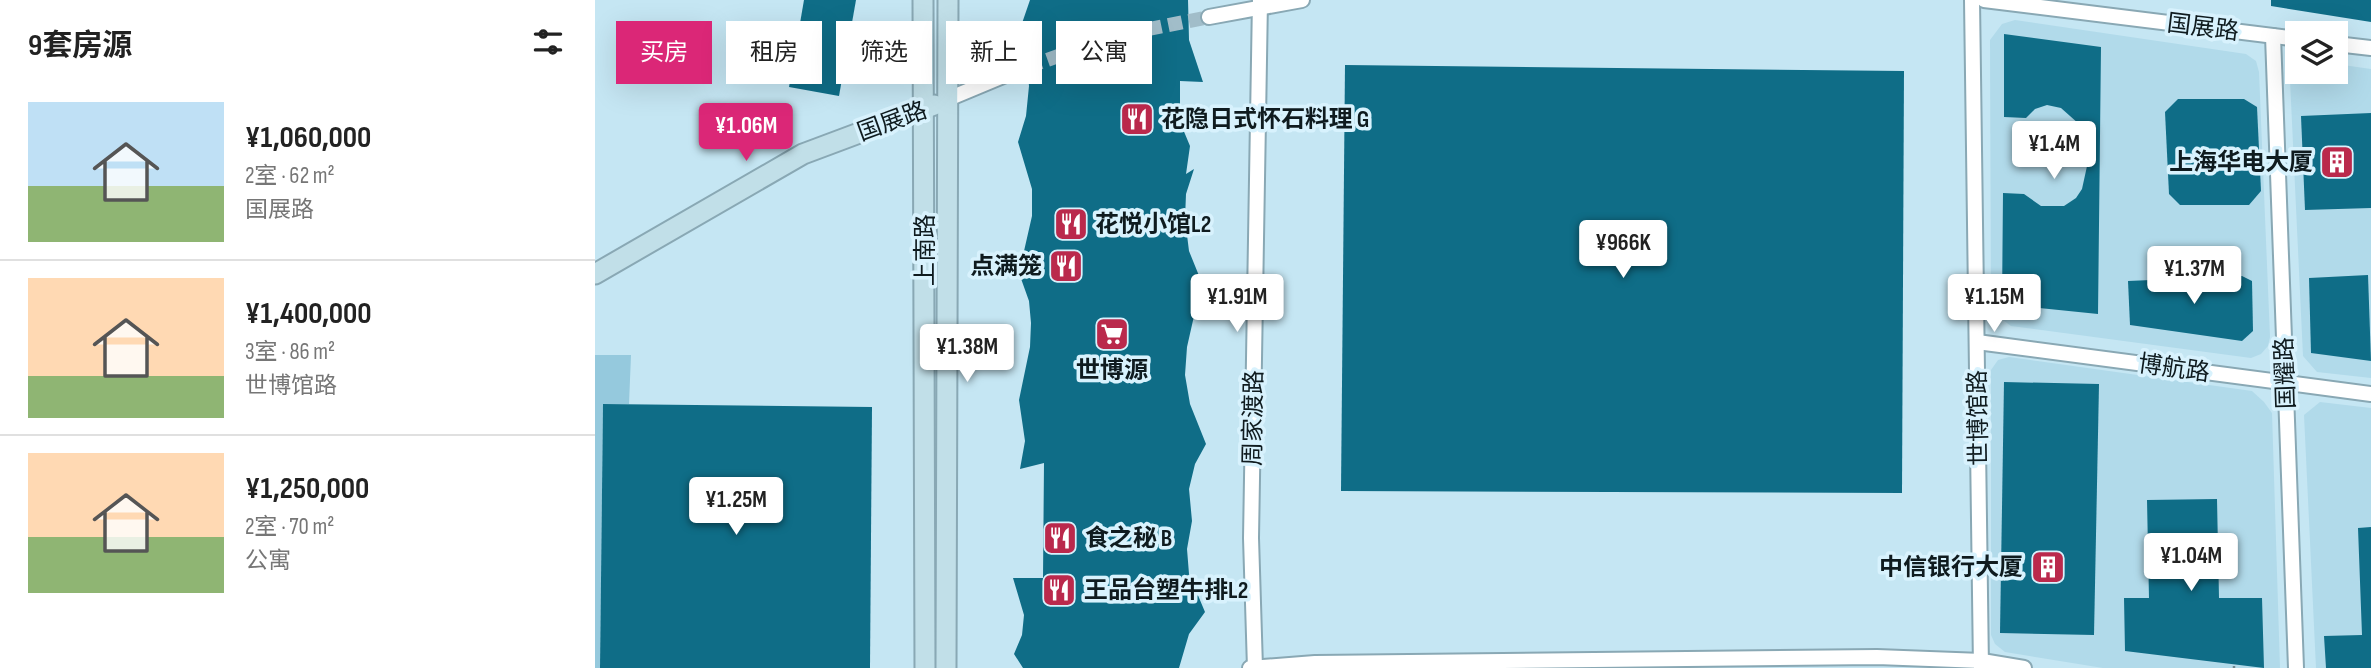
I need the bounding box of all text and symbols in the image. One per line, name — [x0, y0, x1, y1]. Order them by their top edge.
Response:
street label: 国展路 — [2165, 9, 2240, 46]
chip: 买房 — [616, 21, 712, 84]
chip: 租房 — [726, 21, 822, 84]
chip: 筛选 — [836, 21, 932, 84]
chip: 新上 — [946, 21, 1042, 84]
chip: 公寓 — [1056, 21, 1152, 84]
map controls — [2285, 21, 2348, 84]
button: layers — [2285, 21, 2348, 84]
icon: filters — [529, 23, 567, 61]
text: 9套房源 — [28, 28, 132, 64]
street label: 国展路 — [853, 96, 931, 147]
restaurant icon: 花隐日式怀石料理 G — [1118, 100, 1156, 138]
pin: ¥1.06M — [689, 104, 803, 163]
place label: 花隐日式怀石料理 G — [1161, 105, 1369, 134]
text: ¥1.06M — [715, 112, 777, 140]
text: ¥1,060,000 — [245, 120, 371, 156]
pin: ¥1.4M — [2005, 122, 2103, 181]
icon: home — [84, 130, 168, 214]
text: ¥1.4M — [2028, 130, 2080, 158]
building icon: 上海华电大厦 — [2318, 143, 2356, 181]
place label: 上海华电大厦 — [2169, 148, 2313, 177]
text: 2室 · 62 m² — [245, 162, 335, 190]
text: 国展路 — [245, 196, 314, 224]
restaurant icon: 花悦小馆L2 — [1052, 205, 1090, 243]
place label: 花悦小馆L2 — [1095, 210, 1211, 239]
street label: 上南路 — [911, 214, 940, 286]
pin: ¥966K — [1574, 220, 1672, 280]
text: ¥966K — [1595, 229, 1651, 257]
pin: ¥1.37M — [2137, 246, 2251, 306]
restaurant icon: 点满笼 — [1047, 247, 1085, 285]
place label: 点满笼 — [970, 252, 1042, 281]
text: ¥1.37M — [2163, 255, 2225, 283]
pin: ¥1.91M — [1180, 274, 1294, 334]
pin: ¥1.15M — [1937, 274, 2051, 334]
text: ¥1.91M — [1207, 283, 1267, 311]
text: ¥1.15M — [1964, 283, 2024, 311]
text: ¥1,400,000 — [245, 296, 372, 332]
icon: home — [84, 306, 168, 390]
supermarket icon: 世博源 — [1093, 315, 1131, 353]
pin: ¥1.38M — [910, 324, 1024, 384]
text: ¥1.38M — [936, 333, 998, 361]
street label: 国耀路 — [2270, 336, 2301, 409]
text: 3室 · 86 m² — [245, 338, 335, 366]
street label: 博航路 — [2136, 349, 2212, 388]
place label: 世博源 — [1076, 356, 1148, 385]
street label: 周家渡路 — [1238, 370, 1269, 466]
street label: 世博馆路 — [1963, 370, 1994, 466]
text: 世博馆路 — [245, 372, 337, 400]
text: ¥1,250,000 — [245, 471, 369, 507]
pin: ¥1.25M — [679, 477, 793, 537]
icon: home — [84, 481, 168, 565]
text: ¥1.25M — [705, 486, 767, 514]
text: 2室 · 70 m² — [245, 513, 334, 541]
restaurant icon: 食之秘 B — [1041, 519, 1079, 557]
place label: 食之秘 B — [1085, 524, 1172, 553]
pin: ¥1.04M — [2134, 534, 2248, 593]
text: ¥1.04M — [2160, 542, 2222, 570]
text: 公寓 — [245, 547, 291, 575]
building icon: 中信银行大厦 — [2029, 548, 2067, 586]
place label: 中信银行大厦 — [1879, 553, 2023, 582]
restaurant icon: 王品台塑牛排L2 — [1040, 571, 1078, 609]
place label: 王品台塑牛排L2 — [1084, 576, 1248, 605]

